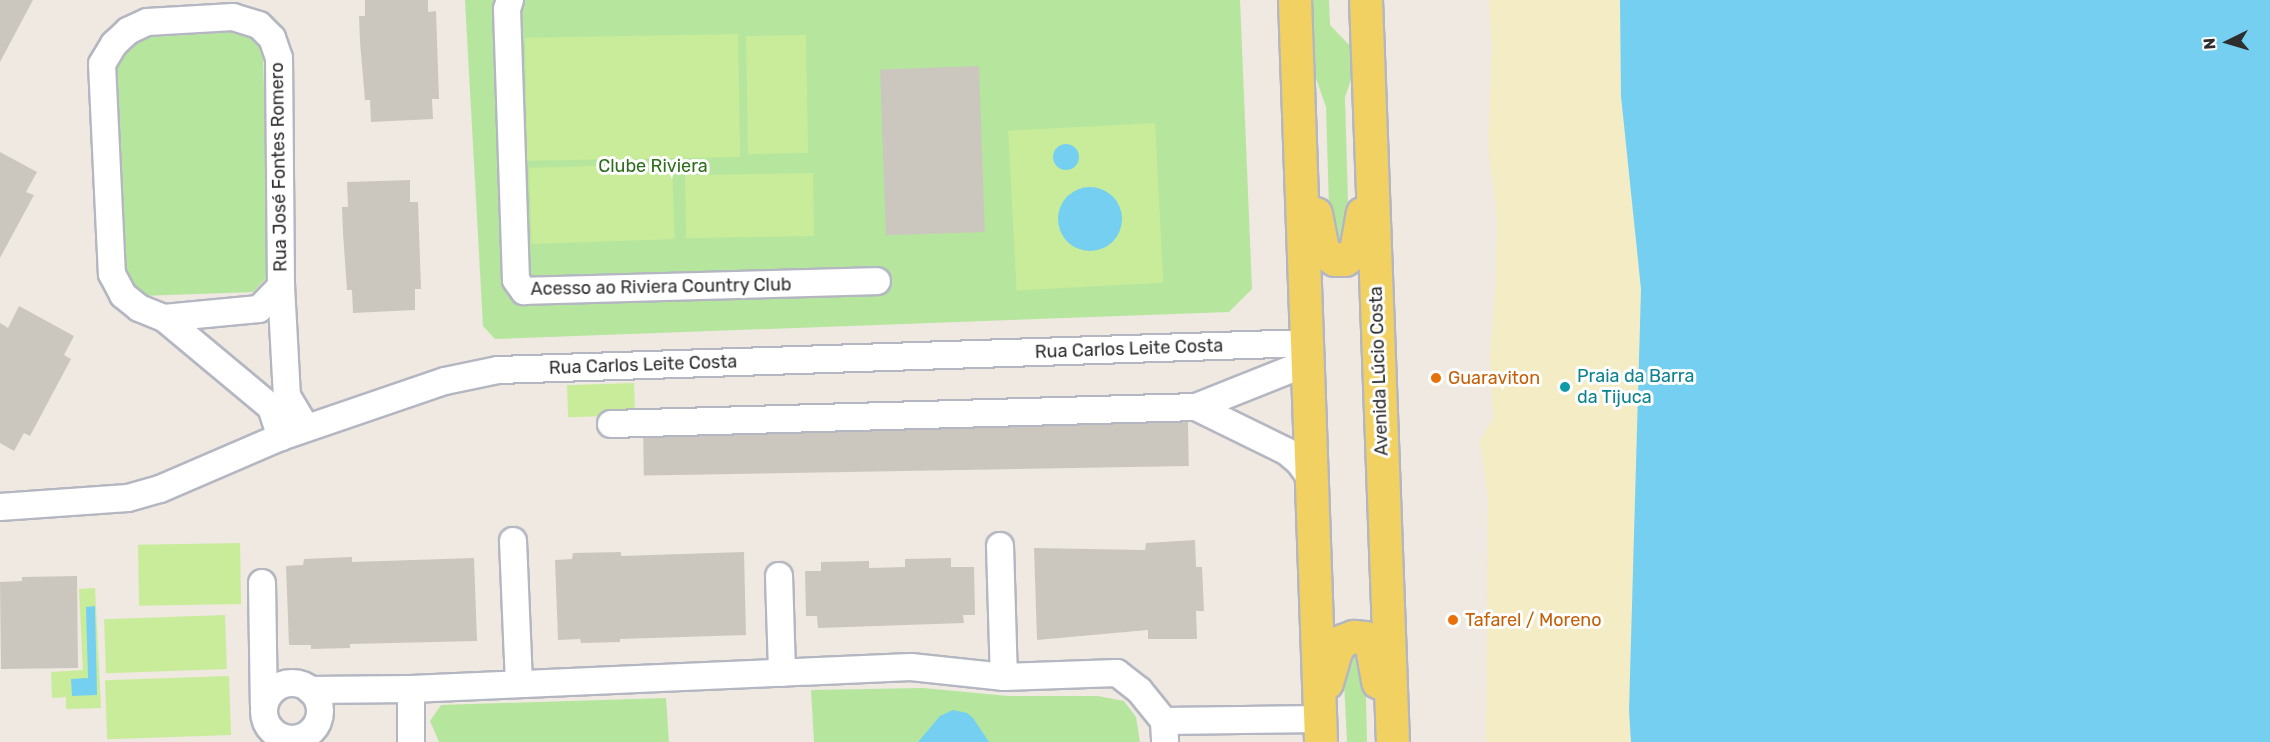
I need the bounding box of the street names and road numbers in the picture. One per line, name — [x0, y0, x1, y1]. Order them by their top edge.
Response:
street label: Rua José Fontes Romero — [266, 62, 292, 272]
street label: Acesso ao Riviera Country Club — [530, 274, 792, 300]
street label: Avenida Lúcio Costa — [1365, 286, 1393, 456]
street label: Rua Carlos Leite Costa — [1034, 335, 1224, 363]
street label: Rua Carlos Leite Costa — [548, 351, 738, 379]

